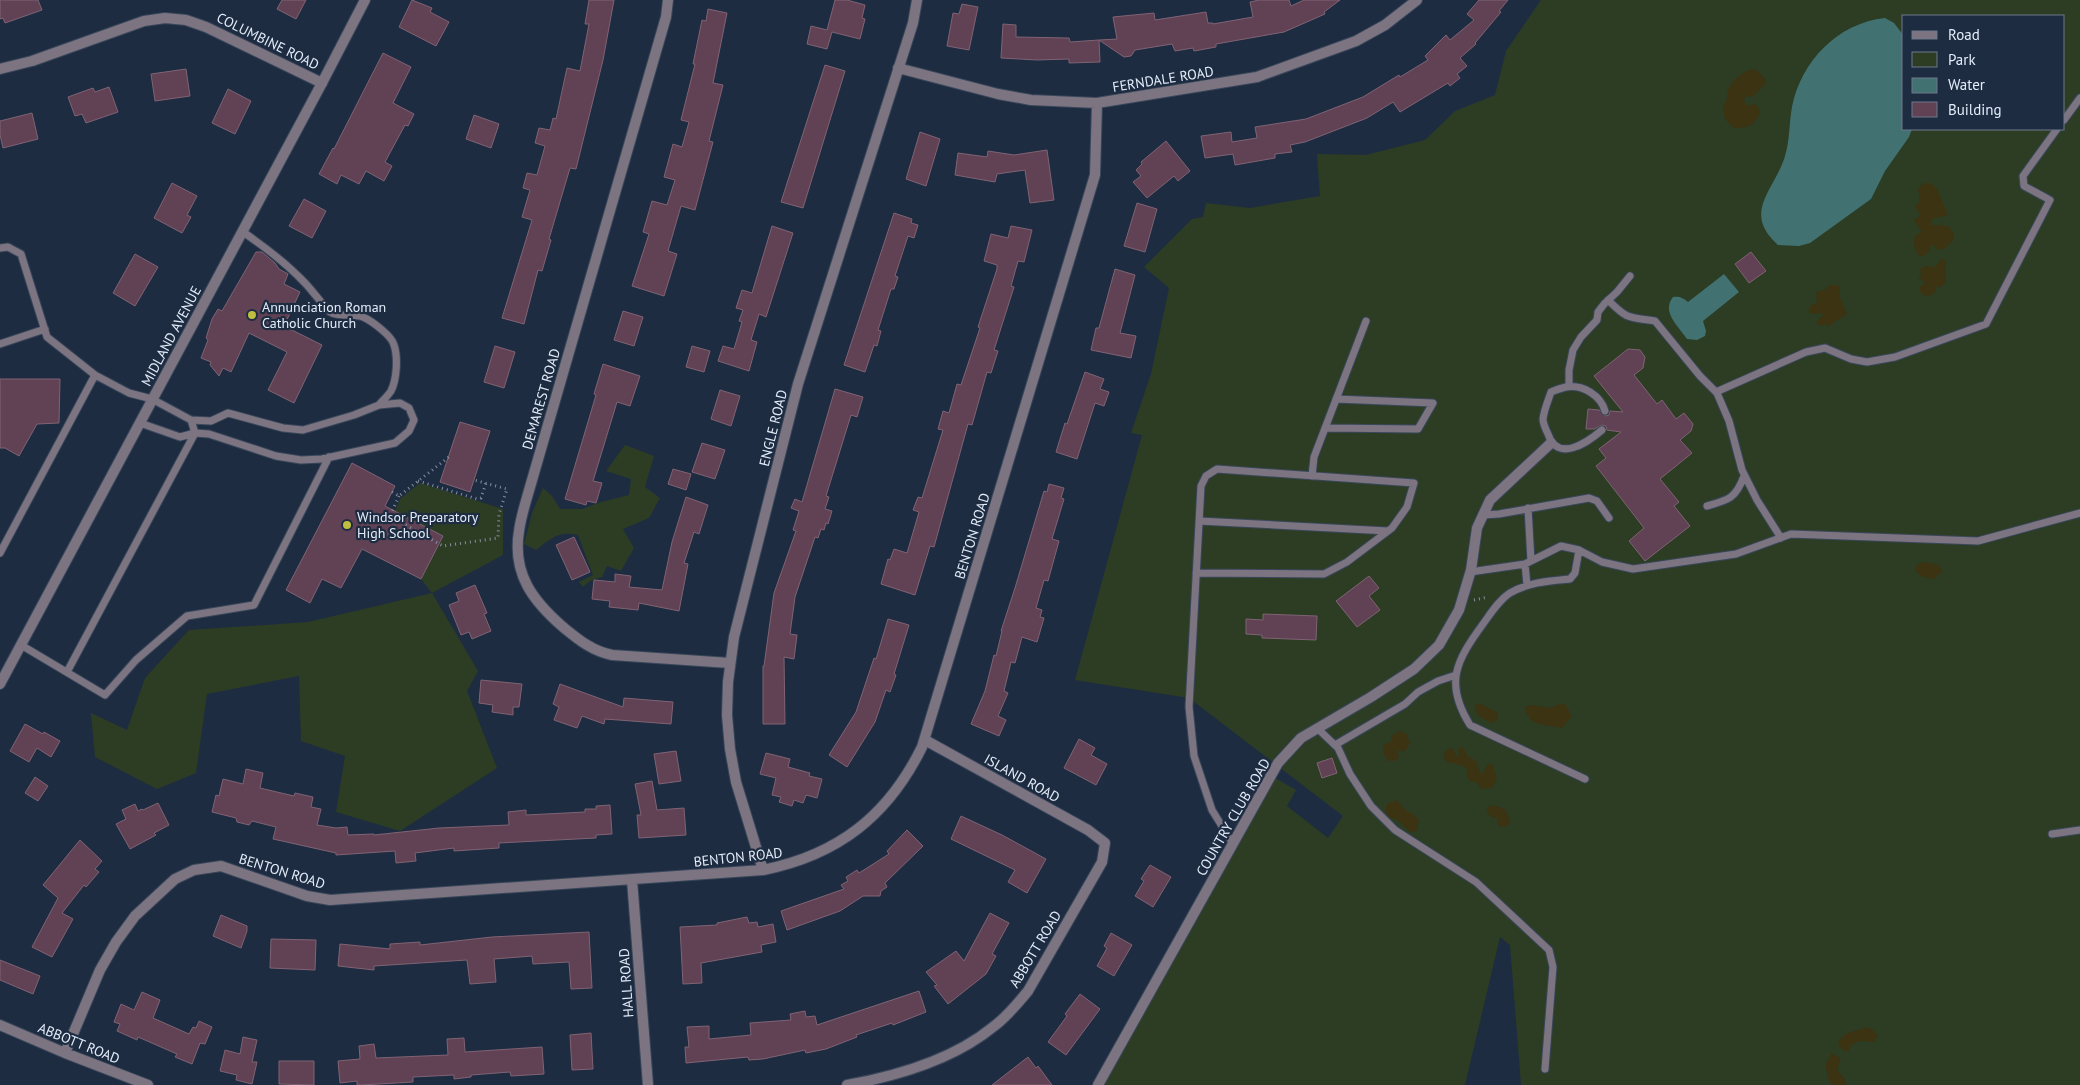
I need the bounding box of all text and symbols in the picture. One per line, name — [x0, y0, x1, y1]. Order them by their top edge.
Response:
street label: COLUMBINE ROAD — [214, 8, 322, 74]
legend — [1902, 15, 2065, 130]
text: Road — [1948, 25, 1980, 44]
text: Park — [1948, 50, 1976, 69]
street label: FERNDALE ROAD — [1111, 62, 1215, 96]
text: Water — [1948, 75, 1985, 94]
text: Building — [1948, 100, 2002, 119]
street label: MIDLAND AVENUE — [137, 283, 205, 389]
place label: Annunciation Roman Catholic Church — [262, 298, 386, 332]
marker: Annunciation Roman Catholic Church — [246, 309, 258, 321]
street label: DEMAREST ROAD — [518, 346, 564, 452]
street label: ENGLE ROAD — [755, 388, 791, 468]
street label: BENTON ROAD — [950, 491, 994, 581]
place label: Windsor Preparatory High School — [357, 508, 479, 542]
marker: Windsor Preparatory High School — [341, 519, 353, 531]
street label: ISLAND ROAD — [981, 750, 1063, 806]
street label: COUNTRY CLUB ROAD — [1192, 755, 1274, 879]
street label: BENTON ROAD — [693, 843, 783, 871]
street label: BENTON ROAD — [237, 849, 327, 893]
street label: ABBOTT ROAD — [1005, 907, 1065, 991]
street label: HALL ROAD — [615, 948, 637, 1018]
street label: ABBOTT ROAD — [35, 1018, 123, 1068]

